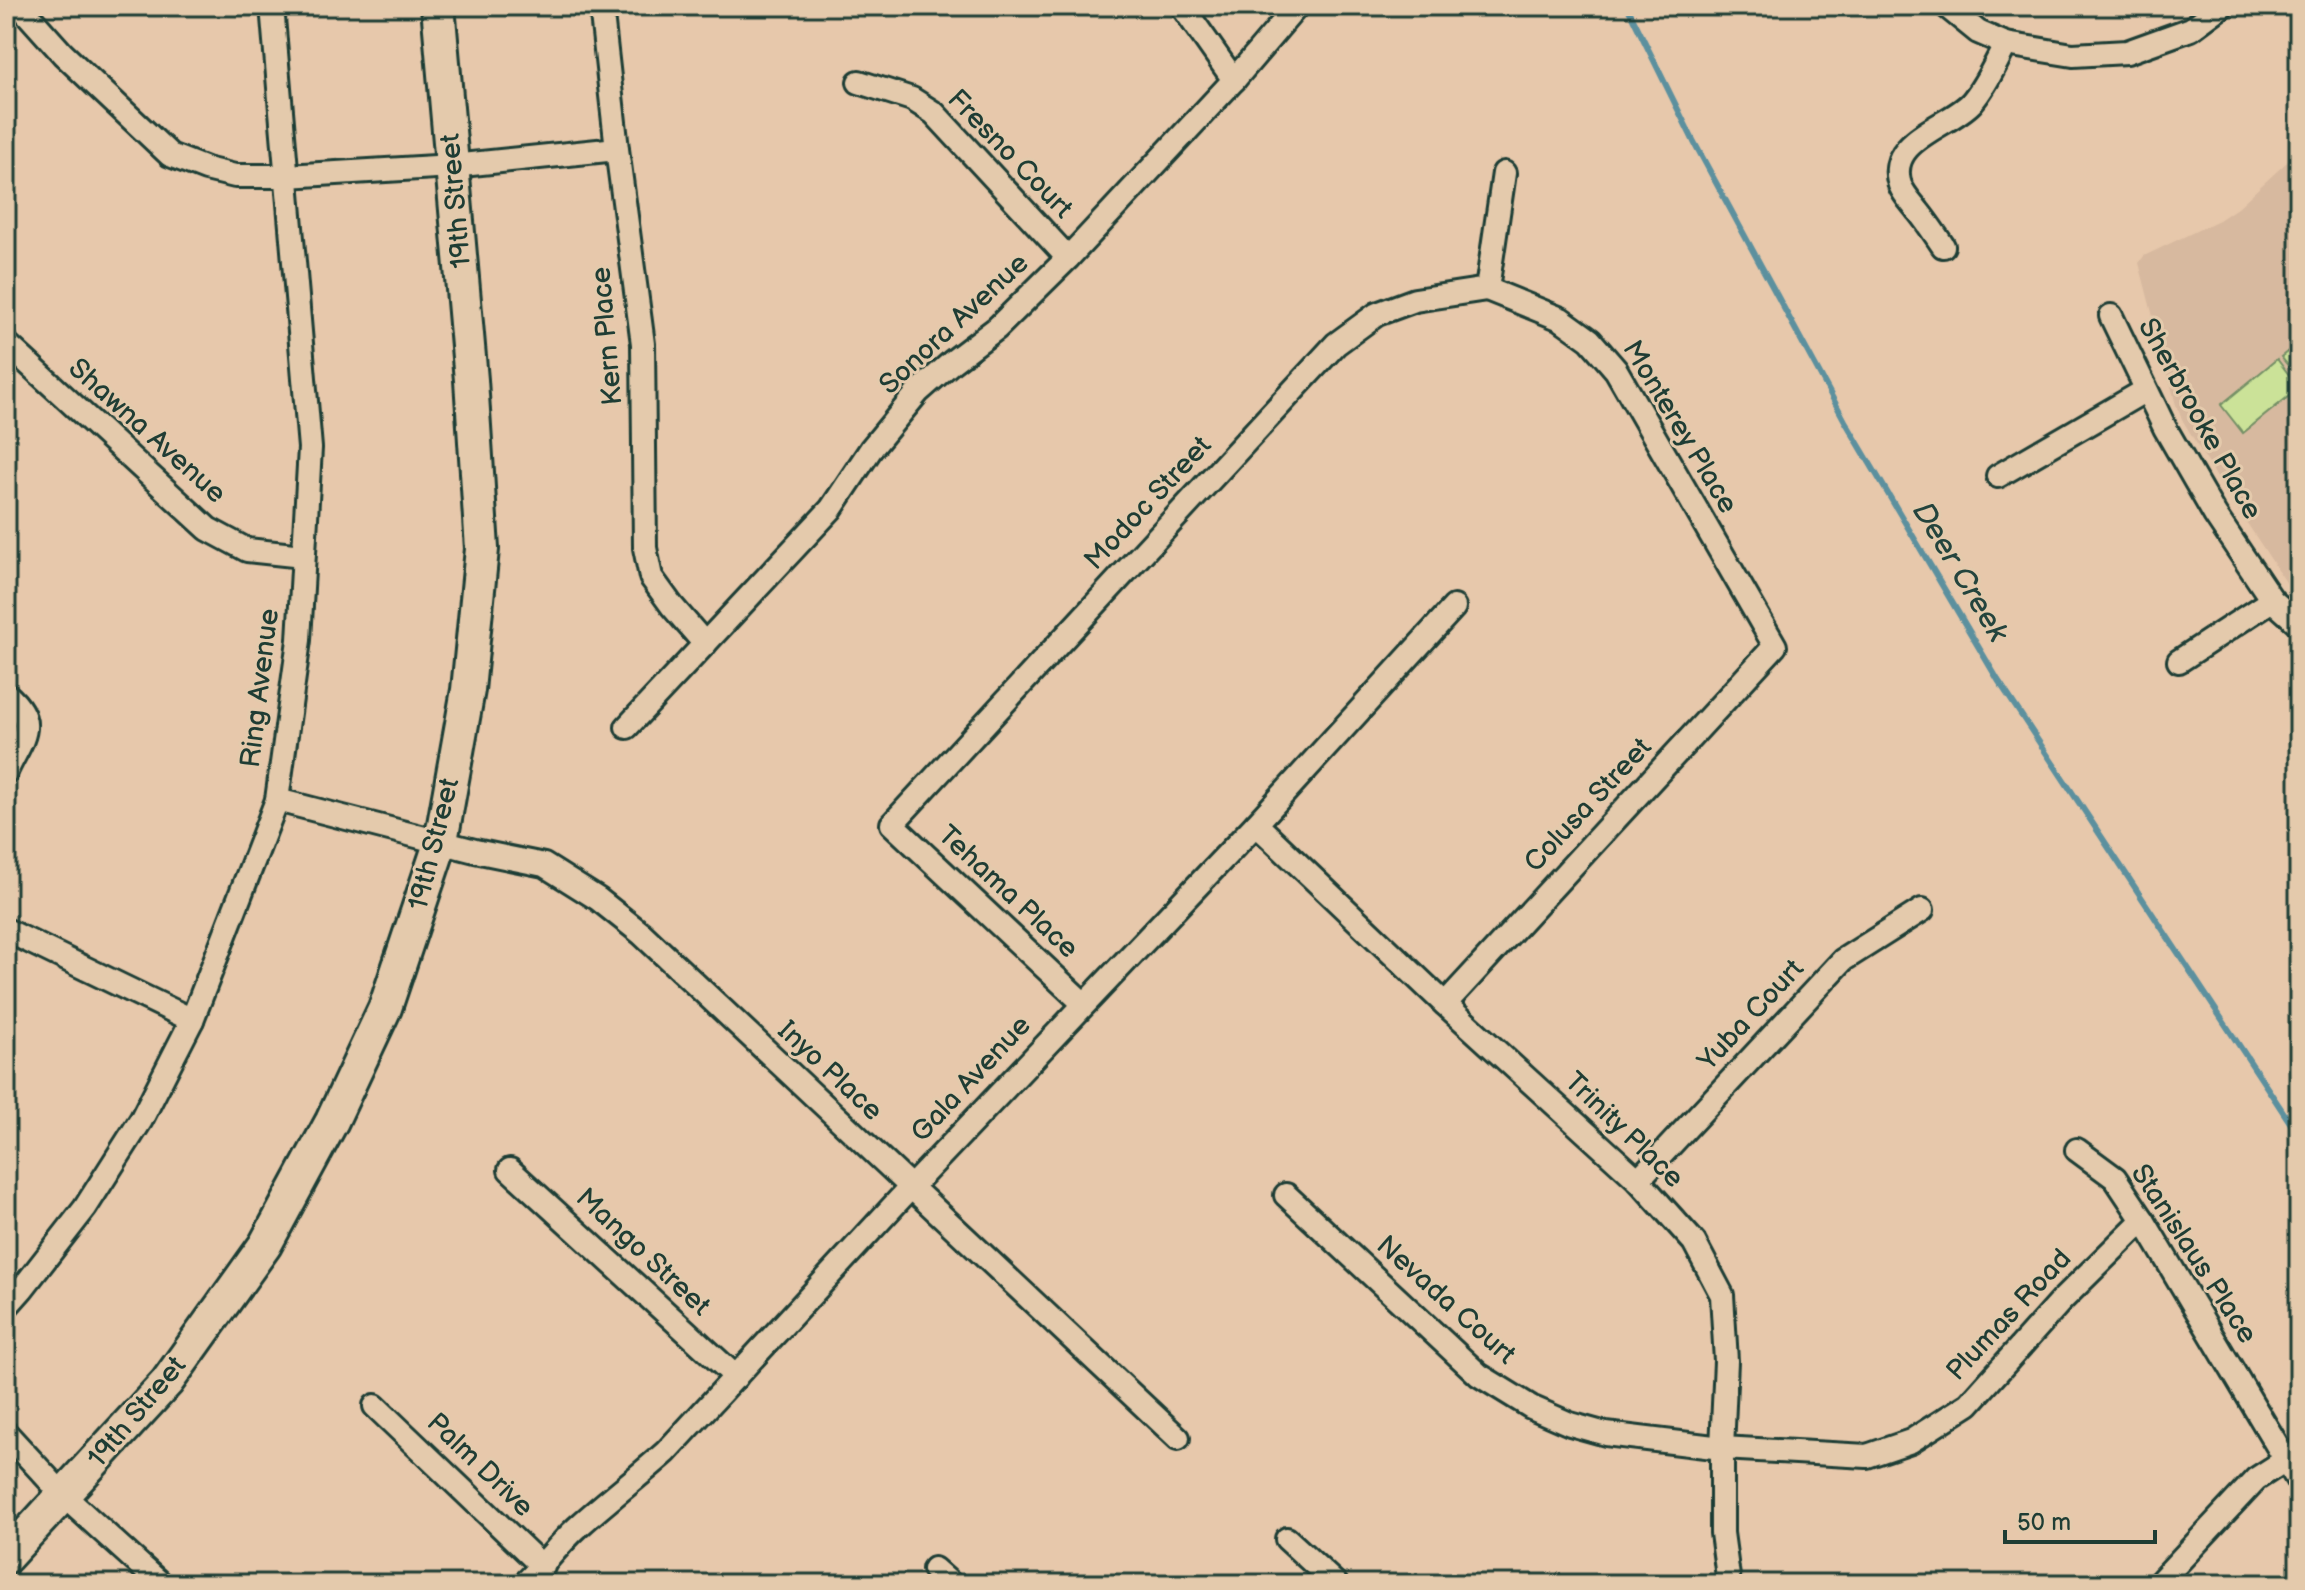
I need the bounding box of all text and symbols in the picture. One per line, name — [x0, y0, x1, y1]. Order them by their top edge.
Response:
street label: Fresno Court — [940, 83, 1080, 225]
street label: 19th Street — [434, 132, 478, 270]
street label: Sonora Avenue — [873, 247, 1035, 401]
street label: Kern Place — [585, 265, 629, 407]
street label: Sherbrooke Place — [2131, 313, 2269, 525]
street label: Monterey Place — [1616, 335, 1744, 519]
street label: Shawna Avenue — [62, 352, 232, 510]
street label: Modoc Street — [1078, 429, 1219, 577]
water label: Deer Creek — [1904, 495, 2016, 650]
street label: Ring Avenue — [234, 607, 286, 769]
street label: Colusa Street — [1518, 731, 1659, 879]
street label: 19th Street — [402, 774, 466, 913]
street label: Tehama Place — [931, 819, 1085, 965]
street label: Yuba Court — [1691, 952, 1811, 1078]
street label: Gala Avenue — [904, 1009, 1038, 1149]
street label: Inyo Place — [771, 1014, 889, 1128]
street label: Trinity Place — [1558, 1065, 1690, 1195]
street label: Stanislaus Place — [2124, 1158, 2264, 1350]
street label: Mango Street — [569, 1181, 717, 1323]
street label: Nevada Court — [1370, 1229, 1523, 1371]
street label: Plumas Road — [1940, 1242, 2078, 1388]
street label: 19th Street — [81, 1349, 193, 1474]
street label: Palm Drive — [420, 1406, 540, 1524]
scale bar — [2005, 1494, 2155, 1544]
text: 50 m — [2017, 1508, 2071, 1537]

